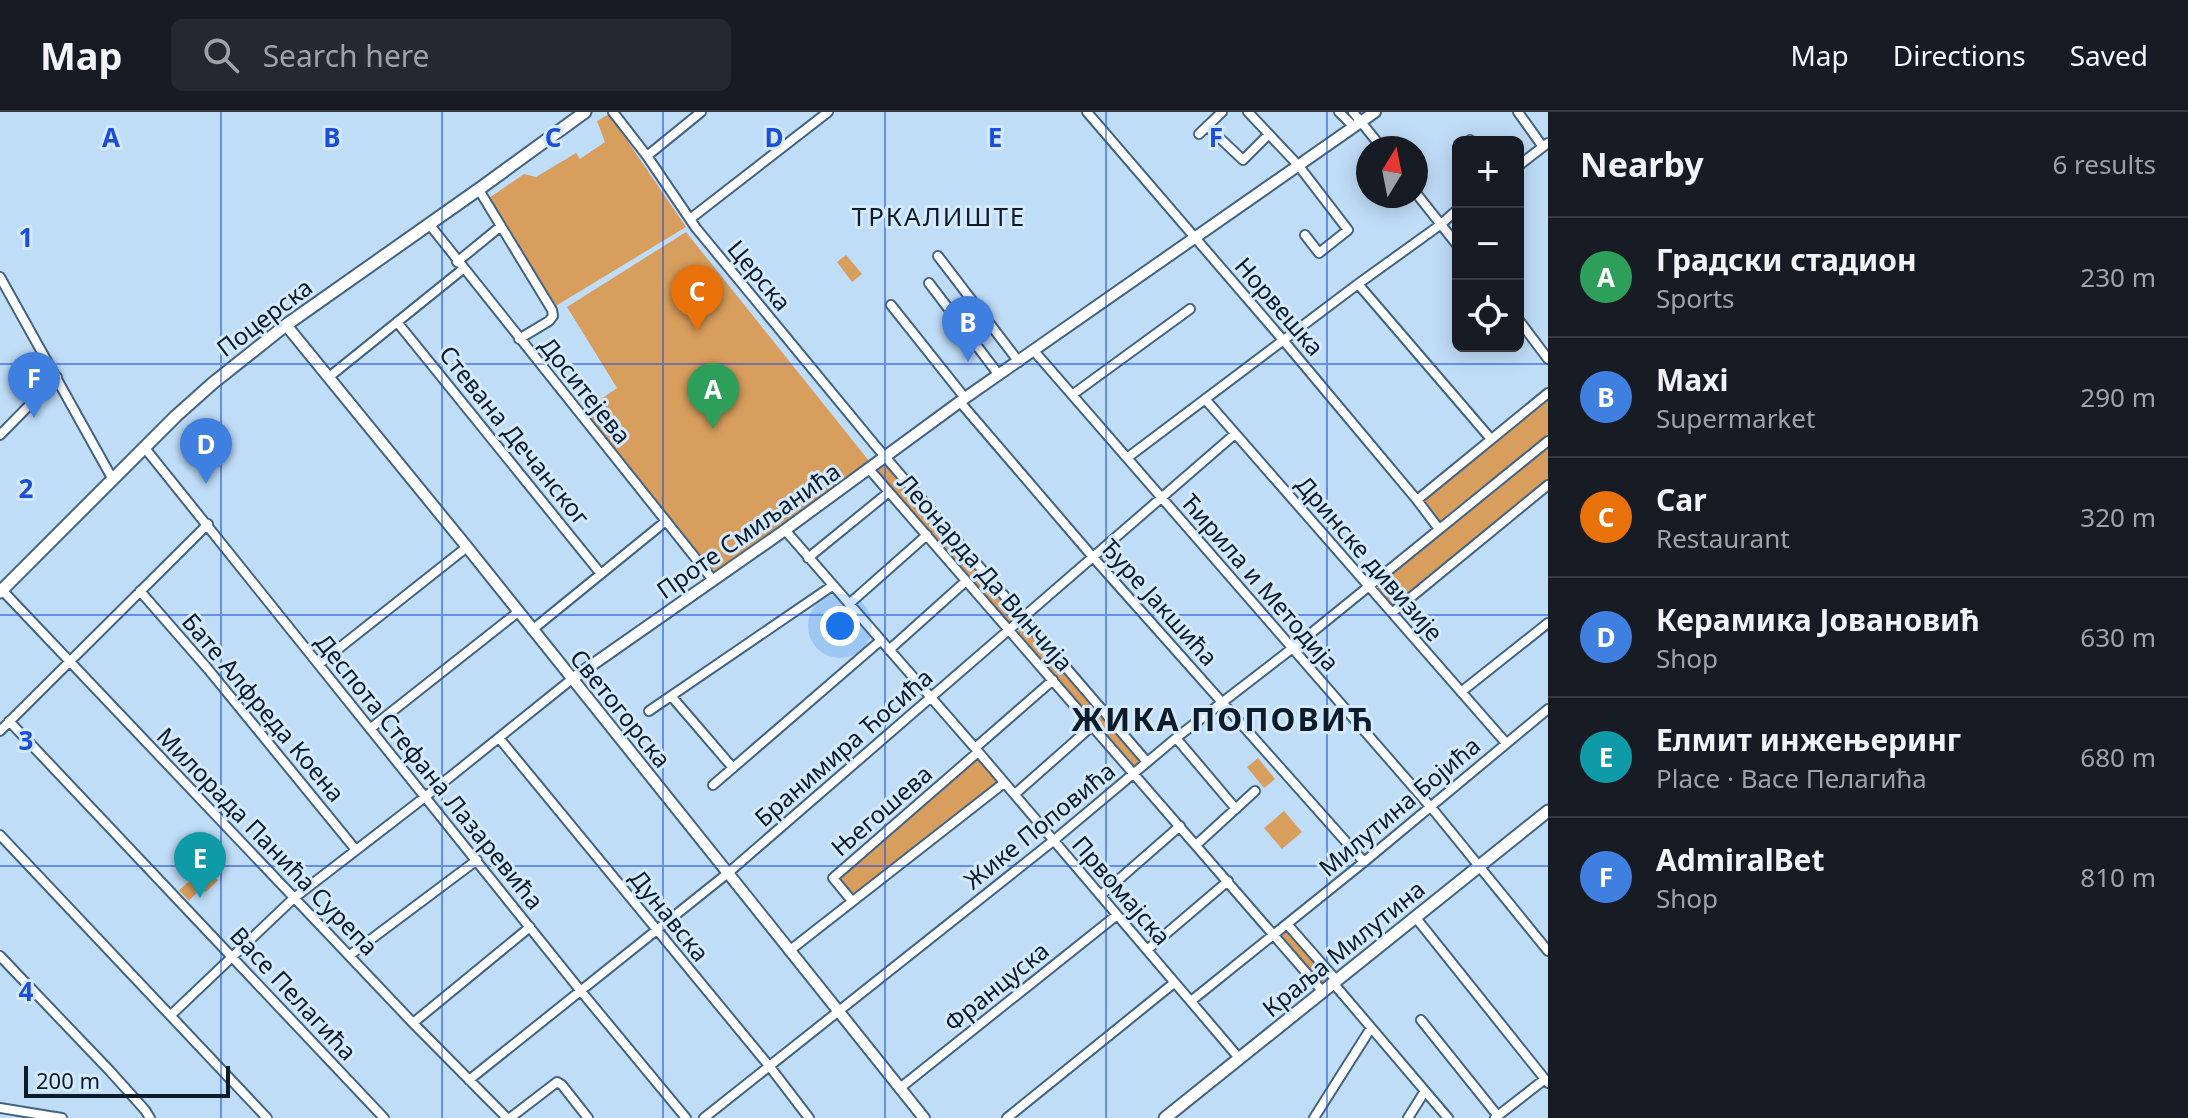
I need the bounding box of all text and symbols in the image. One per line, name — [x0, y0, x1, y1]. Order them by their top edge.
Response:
search box — [171, 19, 731, 91]
text: Map — [40, 29, 123, 81]
icon: search — [199, 33, 243, 77]
text: Search here — [263, 35, 430, 76]
text: Map — [1790, 36, 1849, 74]
text: Directions — [1893, 36, 2026, 74]
text: Saved — [2070, 36, 2148, 74]
text: A — [102, 119, 120, 155]
text: B — [323, 119, 341, 155]
text: C — [545, 119, 561, 155]
text: D — [764, 119, 784, 155]
text: E — [988, 119, 1002, 155]
text: F — [1209, 119, 1223, 155]
north arrow — [1356, 136, 1428, 208]
map controls — [1452, 136, 1524, 352]
button: + — [1452, 136, 1524, 208]
text: Nearby — [1580, 141, 1704, 187]
text: 6 results — [2052, 146, 2156, 182]
district label: ТРКАЛИШТЕ — [852, 198, 1026, 234]
button: − — [1452, 208, 1524, 280]
text: 1 — [19, 219, 33, 255]
street label: Церска — [721, 233, 799, 317]
text: Градски стадион — [1656, 239, 1917, 280]
street label: Норвешка — [1228, 250, 1332, 362]
text: A — [1597, 259, 1615, 295]
text: 230 m — [2080, 259, 2156, 295]
pin: C — [671, 265, 723, 331]
street label: Поцерска — [209, 270, 319, 364]
button: locate — [1452, 280, 1524, 352]
text: Sports — [1656, 280, 1735, 316]
pin: B — [942, 296, 994, 362]
street label: Доситејева — [533, 330, 639, 450]
street label: Стевана Дечанског — [432, 338, 598, 532]
pin: F — [8, 352, 60, 418]
text: Maxi — [1656, 359, 1729, 400]
pin: A — [687, 363, 739, 429]
text: B — [1597, 379, 1615, 415]
text: 290 m — [2080, 379, 2156, 415]
text: Supermarket — [1656, 400, 1815, 436]
pin: D — [180, 418, 232, 484]
street label: Проте Смиљанића — [650, 454, 846, 606]
street label: Леонарда Да Винчија — [891, 466, 1081, 678]
street label: Дринске дивизије — [1289, 468, 1451, 648]
text: 2 — [19, 470, 34, 506]
text: Car — [1656, 479, 1707, 520]
street label: Ћирила и Методија — [1175, 486, 1347, 678]
text: C — [1598, 499, 1614, 535]
text: 320 m — [2080, 499, 2156, 535]
text: Restaurant — [1656, 520, 1790, 556]
street label: Ђуре Јакшића — [1094, 531, 1226, 673]
text: Керамика Јовановић — [1656, 599, 1980, 640]
street label: Бате Алфреда Коена — [175, 606, 353, 808]
your location — [820, 606, 860, 646]
text: D — [1596, 619, 1616, 655]
text: 630 m — [2080, 619, 2156, 655]
street label: Деспота Стефана Лазаревића — [308, 626, 552, 916]
text: Shop — [1656, 640, 1718, 676]
street label: Светогорска — [563, 642, 679, 774]
street label: Бранимира Ћосића — [747, 660, 939, 834]
district label: ЖИКА ПОПОВИЋ — [1071, 697, 1375, 740]
text: Елмит инжењеринг — [1656, 719, 1961, 760]
street label: Милорада Панића Сурепа — [150, 720, 386, 962]
text: 3 — [19, 722, 33, 758]
street label: Милутина Бојића — [1311, 729, 1487, 883]
text: E — [1599, 739, 1613, 775]
text: 680 m — [2080, 739, 2156, 775]
street label: Жике Поповића — [957, 754, 1121, 896]
street label: Његошева — [823, 757, 939, 863]
text: Place · Васе Пелагића — [1656, 760, 1927, 796]
street label: Првомајска — [1065, 828, 1179, 952]
pin: E — [174, 832, 226, 898]
text: AdmiralBet — [1656, 839, 1825, 880]
text: F — [1599, 859, 1613, 895]
text: 810 m — [2080, 859, 2156, 895]
street label: Дунавска — [623, 862, 717, 968]
street label: Краља Милутина — [1255, 872, 1431, 1024]
text: Shop — [1656, 880, 1718, 916]
street label: Васе Пелагића — [223, 919, 365, 1067]
street label: Француска — [937, 934, 1055, 1038]
text: 4 — [19, 973, 34, 1009]
scale bar — [24, 1062, 230, 1098]
text: 200 m — [36, 1065, 100, 1095]

